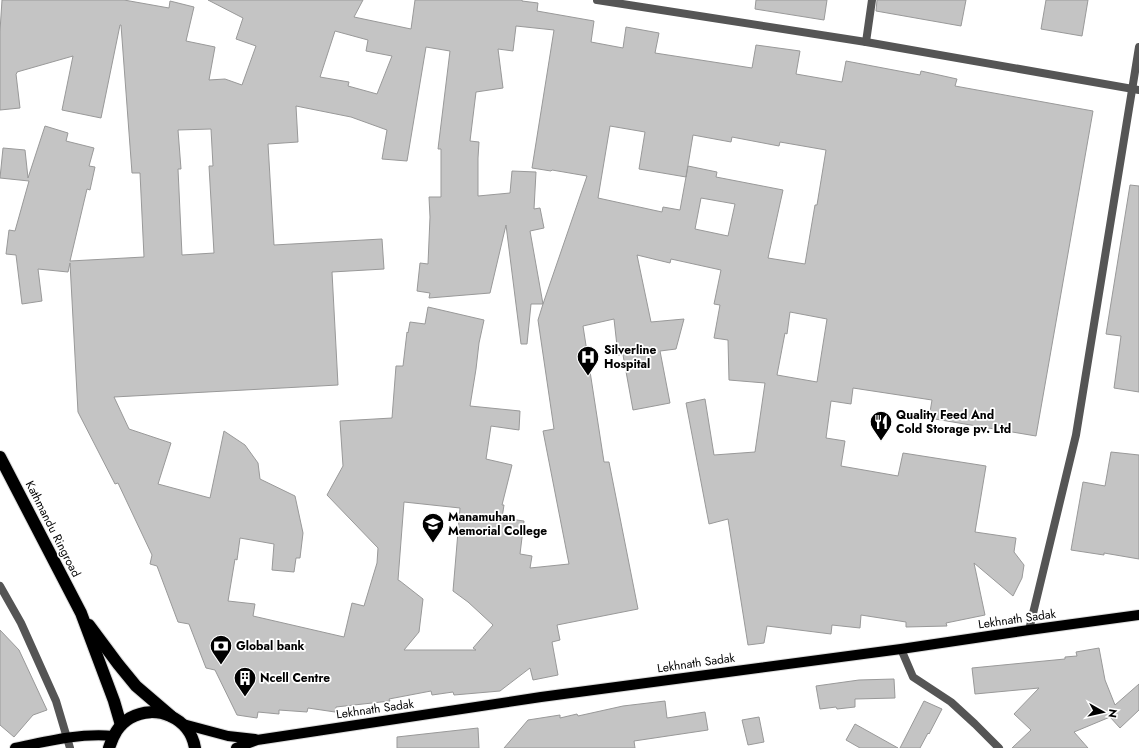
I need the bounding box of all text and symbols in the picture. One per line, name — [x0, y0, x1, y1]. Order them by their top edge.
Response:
place label: Silverline Hospital — [604, 341, 656, 373]
hospital icon: Silverline Hospital — [575, 344, 601, 377]
place label: Quality Feed And Cold Storage pv. Ltd — [896, 406, 1011, 438]
restaurant icon: Quality Feed And Cold Storage pv. Ltd — [868, 409, 894, 442]
street label: Kathmandu Ringroad — [21, 478, 85, 580]
place label: Manamuhan Memorial College — [448, 508, 547, 540]
school or university icon: Manamuhan Memorial College — [420, 511, 446, 544]
street label: Lekhnath Sadak — [977, 605, 1058, 633]
bank icon: Global bank — [208, 633, 234, 666]
place label: Global bank — [236, 637, 305, 655]
street label: Lekhnath Sadak — [656, 649, 737, 677]
building icon: Ncell Centre — [232, 665, 258, 698]
place label: Ncell Centre — [260, 669, 330, 687]
north arrow — [1083, 692, 1123, 732]
street label: Lekhnath Sadak — [335, 695, 416, 723]
text: N — [1104, 708, 1121, 719]

